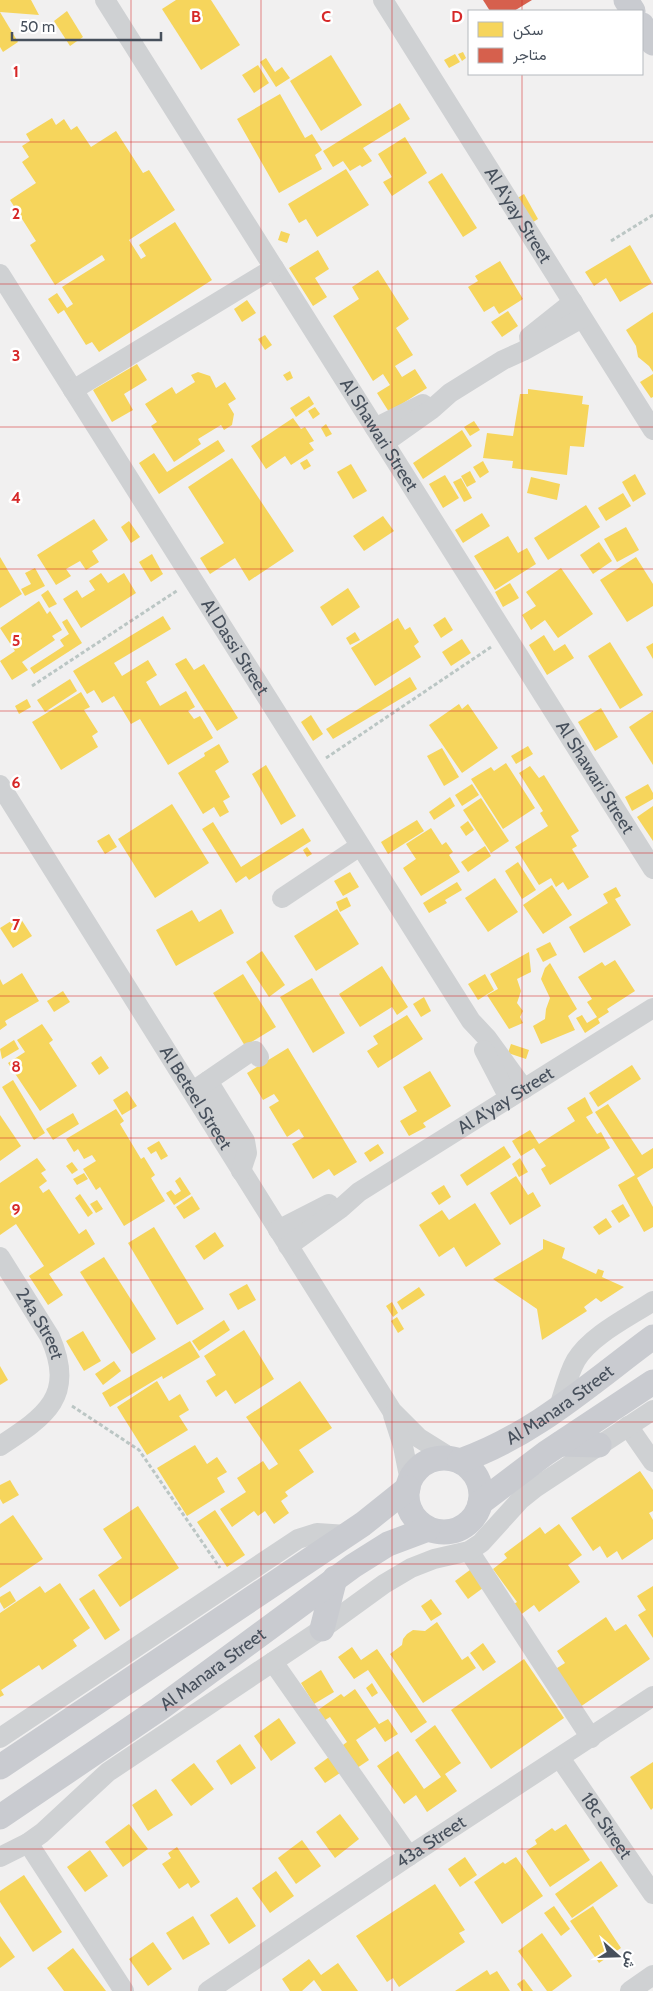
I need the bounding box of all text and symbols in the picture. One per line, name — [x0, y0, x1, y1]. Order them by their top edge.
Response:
text: B — [191, 7, 201, 26]
text: C — [321, 7, 331, 26]
text: D — [451, 7, 463, 26]
scale bar — [12, 10, 161, 42]
legend — [468, 10, 643, 75]
text: 50 m — [20, 18, 55, 36]
text: سكن — [513, 21, 543, 40]
text: متاجر — [512, 46, 547, 64]
text: 1 — [13, 62, 19, 81]
street label: Al A'yay Street — [480, 163, 556, 267]
text: 2 — [12, 204, 20, 223]
text: 3 — [12, 346, 20, 365]
street label: Al Shawari Street — [335, 374, 423, 495]
text: 4 — [11, 488, 21, 507]
street label: Al Dassi Street — [197, 595, 274, 699]
text: 5 — [12, 631, 20, 650]
street label: Al Shawari Street — [551, 717, 639, 838]
text: 6 — [12, 773, 21, 792]
text: 7 — [12, 915, 21, 934]
street label: Al Beteel Street — [155, 1042, 237, 1154]
text: 8 — [11, 1057, 21, 1076]
street label: Al A'yay Street — [453, 1062, 558, 1139]
text: 9 — [12, 1200, 21, 1219]
street label: 24a Street — [11, 1284, 68, 1362]
street label: Al Manara Street — [502, 1360, 618, 1450]
street label: Al Manara Street — [156, 1623, 270, 1716]
street label: 18c Street — [576, 1788, 637, 1863]
street label: 43a Street — [391, 1811, 470, 1873]
north arrow — [593, 1931, 643, 1981]
text: ش — [619, 1949, 642, 1972]

